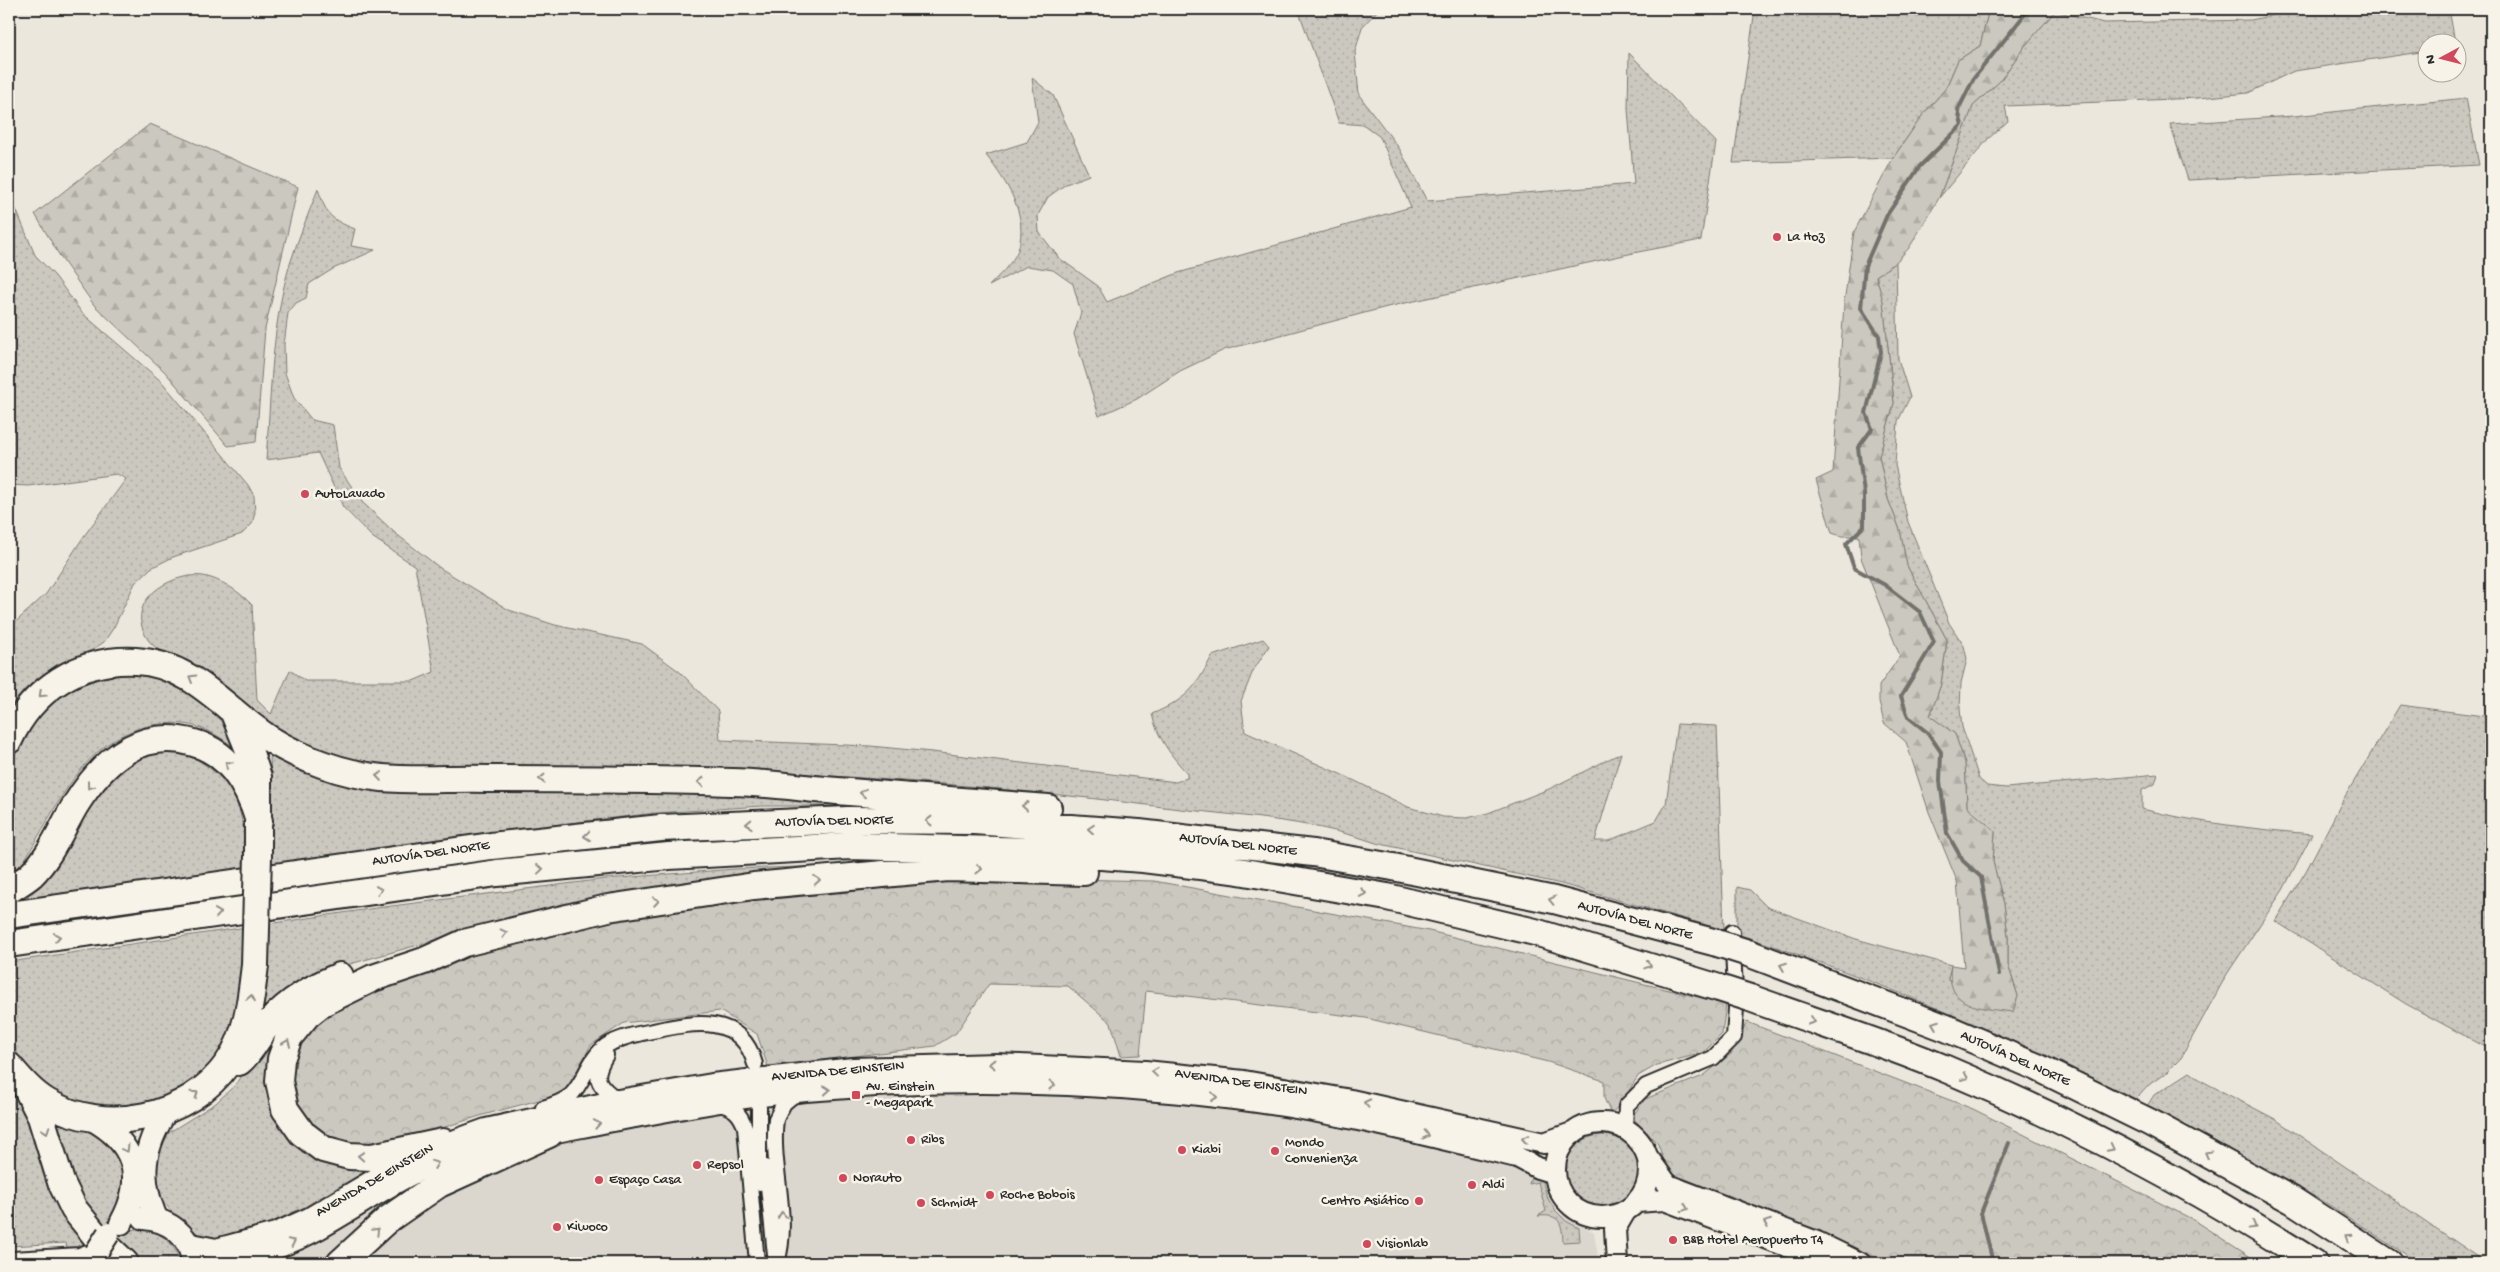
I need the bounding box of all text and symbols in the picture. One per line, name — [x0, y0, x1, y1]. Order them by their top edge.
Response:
north arrow — [2418, 32, 2468, 82]
text: N — [2423, 54, 2441, 65]
place label: La Hoz — [1787, 229, 1825, 246]
marker: La Hoz — [1771, 231, 1783, 243]
place label: AutoLavado — [315, 486, 385, 503]
marker: AutoLavado — [299, 488, 311, 500]
one-way arrow — [188, 675, 197, 685]
one-way arrow — [38, 688, 47, 697]
one-way arrow — [225, 761, 234, 770]
one-way arrow — [375, 772, 384, 782]
one-way arrow — [537, 774, 545, 784]
one-way arrow — [696, 776, 704, 787]
one-way arrow — [87, 780, 96, 790]
one-way arrow — [858, 787, 866, 798]
one-way arrow — [1020, 801, 1028, 812]
street label: AUTOVÍA DEL NORTE — [775, 812, 895, 832]
one-way arrow — [924, 816, 932, 826]
one-way arrow — [745, 819, 753, 830]
one-way arrow — [1087, 824, 1095, 835]
street label: AUTOVÍA DEL NORTE — [1178, 829, 1299, 861]
one-way arrow — [582, 830, 590, 841]
street label: AUTOVÍA DEL NORTE — [371, 837, 492, 871]
one-way arrow — [536, 864, 544, 875]
one-way arrow — [976, 864, 984, 874]
one-way arrow — [814, 875, 822, 886]
one-way arrow — [375, 885, 383, 896]
one-way arrow — [1359, 887, 1367, 897]
one-way arrow — [1547, 895, 1556, 905]
one-way arrow — [652, 896, 661, 906]
street label: AUTOVÍA DEL NORTE — [1576, 897, 1696, 945]
one-way arrow — [214, 908, 222, 919]
one-way arrow — [500, 928, 509, 939]
one-way arrow — [53, 932, 61, 942]
one-way arrow — [1643, 960, 1651, 970]
one-way arrow — [1779, 962, 1788, 972]
one-way arrow — [245, 993, 256, 1001]
one-way arrow — [1808, 1015, 1816, 1025]
one-way arrow — [1931, 1020, 1940, 1030]
street label: AUTOVÍA DEL NORTE — [1958, 1027, 2074, 1091]
one-way arrow — [281, 1039, 291, 1048]
street label: AVENIDA DE EINSTEIN — [771, 1058, 905, 1086]
one-way arrow — [988, 1059, 996, 1069]
street label: AVENIDA DE EINSTEIN — [1174, 1065, 1308, 1101]
one-way arrow — [1150, 1067, 1158, 1078]
one-way arrow — [1960, 1071, 1969, 1082]
place label: Av. Einstein - Megapark — [866, 1079, 935, 1112]
one-way arrow — [1049, 1079, 1057, 1090]
one-way arrow — [823, 1085, 831, 1096]
marker: Av. Einstein - Megapark — [850, 1089, 862, 1101]
one-way arrow — [189, 1091, 199, 1100]
one-way arrow — [1211, 1091, 1219, 1102]
one-way arrow — [1363, 1098, 1372, 1109]
one-way arrow — [592, 1120, 601, 1130]
one-way arrow — [40, 1125, 50, 1134]
one-way arrow — [1421, 1129, 1430, 1140]
place label: Ribs — [921, 1132, 945, 1149]
marker: Ribs — [905, 1134, 917, 1146]
place label: Mondo Convenienza — [1285, 1135, 1359, 1168]
one-way arrow — [1521, 1135, 1530, 1145]
street label: AVENIDA DE EINSTEIN — [313, 1140, 437, 1222]
place label: Kiabi — [1192, 1142, 1221, 1159]
one-way arrow — [2106, 1142, 2115, 1152]
one-way arrow — [120, 1143, 130, 1152]
marker: Kiabi — [1176, 1144, 1188, 1156]
marker: Mondo Convenienza — [1269, 1145, 1281, 1157]
one-way arrow — [2204, 1150, 2213, 1160]
one-way arrow — [357, 1151, 365, 1162]
place label: Repsol — [707, 1157, 744, 1174]
marker: Repsol — [691, 1159, 703, 1171]
one-way arrow — [430, 1160, 438, 1170]
place label: Norauto — [853, 1170, 902, 1187]
place label: Espaço Casa — [609, 1172, 682, 1189]
marker: Norauto — [837, 1172, 849, 1184]
marker: Espaço Casa — [593, 1174, 605, 1186]
place label: Aldi — [1482, 1177, 1505, 1194]
marker: Aldi — [1466, 1179, 1478, 1191]
place label: Roche Bobois — [1000, 1187, 1076, 1204]
marker: Roche Bobois — [984, 1189, 996, 1201]
place label: Centro Asiático — [1321, 1193, 1409, 1210]
place label: Schmidt — [931, 1195, 978, 1212]
marker: Centro Asiático — [1413, 1195, 1425, 1207]
marker: Schmidt — [915, 1197, 927, 1209]
one-way arrow — [1680, 1202, 1688, 1212]
one-way arrow — [776, 1211, 787, 1219]
place label: Kiwoco — [567, 1219, 608, 1236]
one-way arrow — [1763, 1219, 1772, 1229]
one-way arrow — [2248, 1220, 2257, 1230]
marker: Kiwoco — [551, 1221, 563, 1233]
one-way arrow — [370, 1227, 379, 1236]
place label: B&B Hotel Aeropuerto T4 — [1682, 1232, 1824, 1249]
one-way arrow — [2344, 1233, 2353, 1243]
marker: B&B Hotel Aeropuerto T4 — [1667, 1234, 1679, 1246]
place label: Visionlab — [1376, 1236, 1429, 1253]
one-way arrow — [287, 1238, 296, 1248]
marker: Visionlab — [1361, 1238, 1373, 1250]

